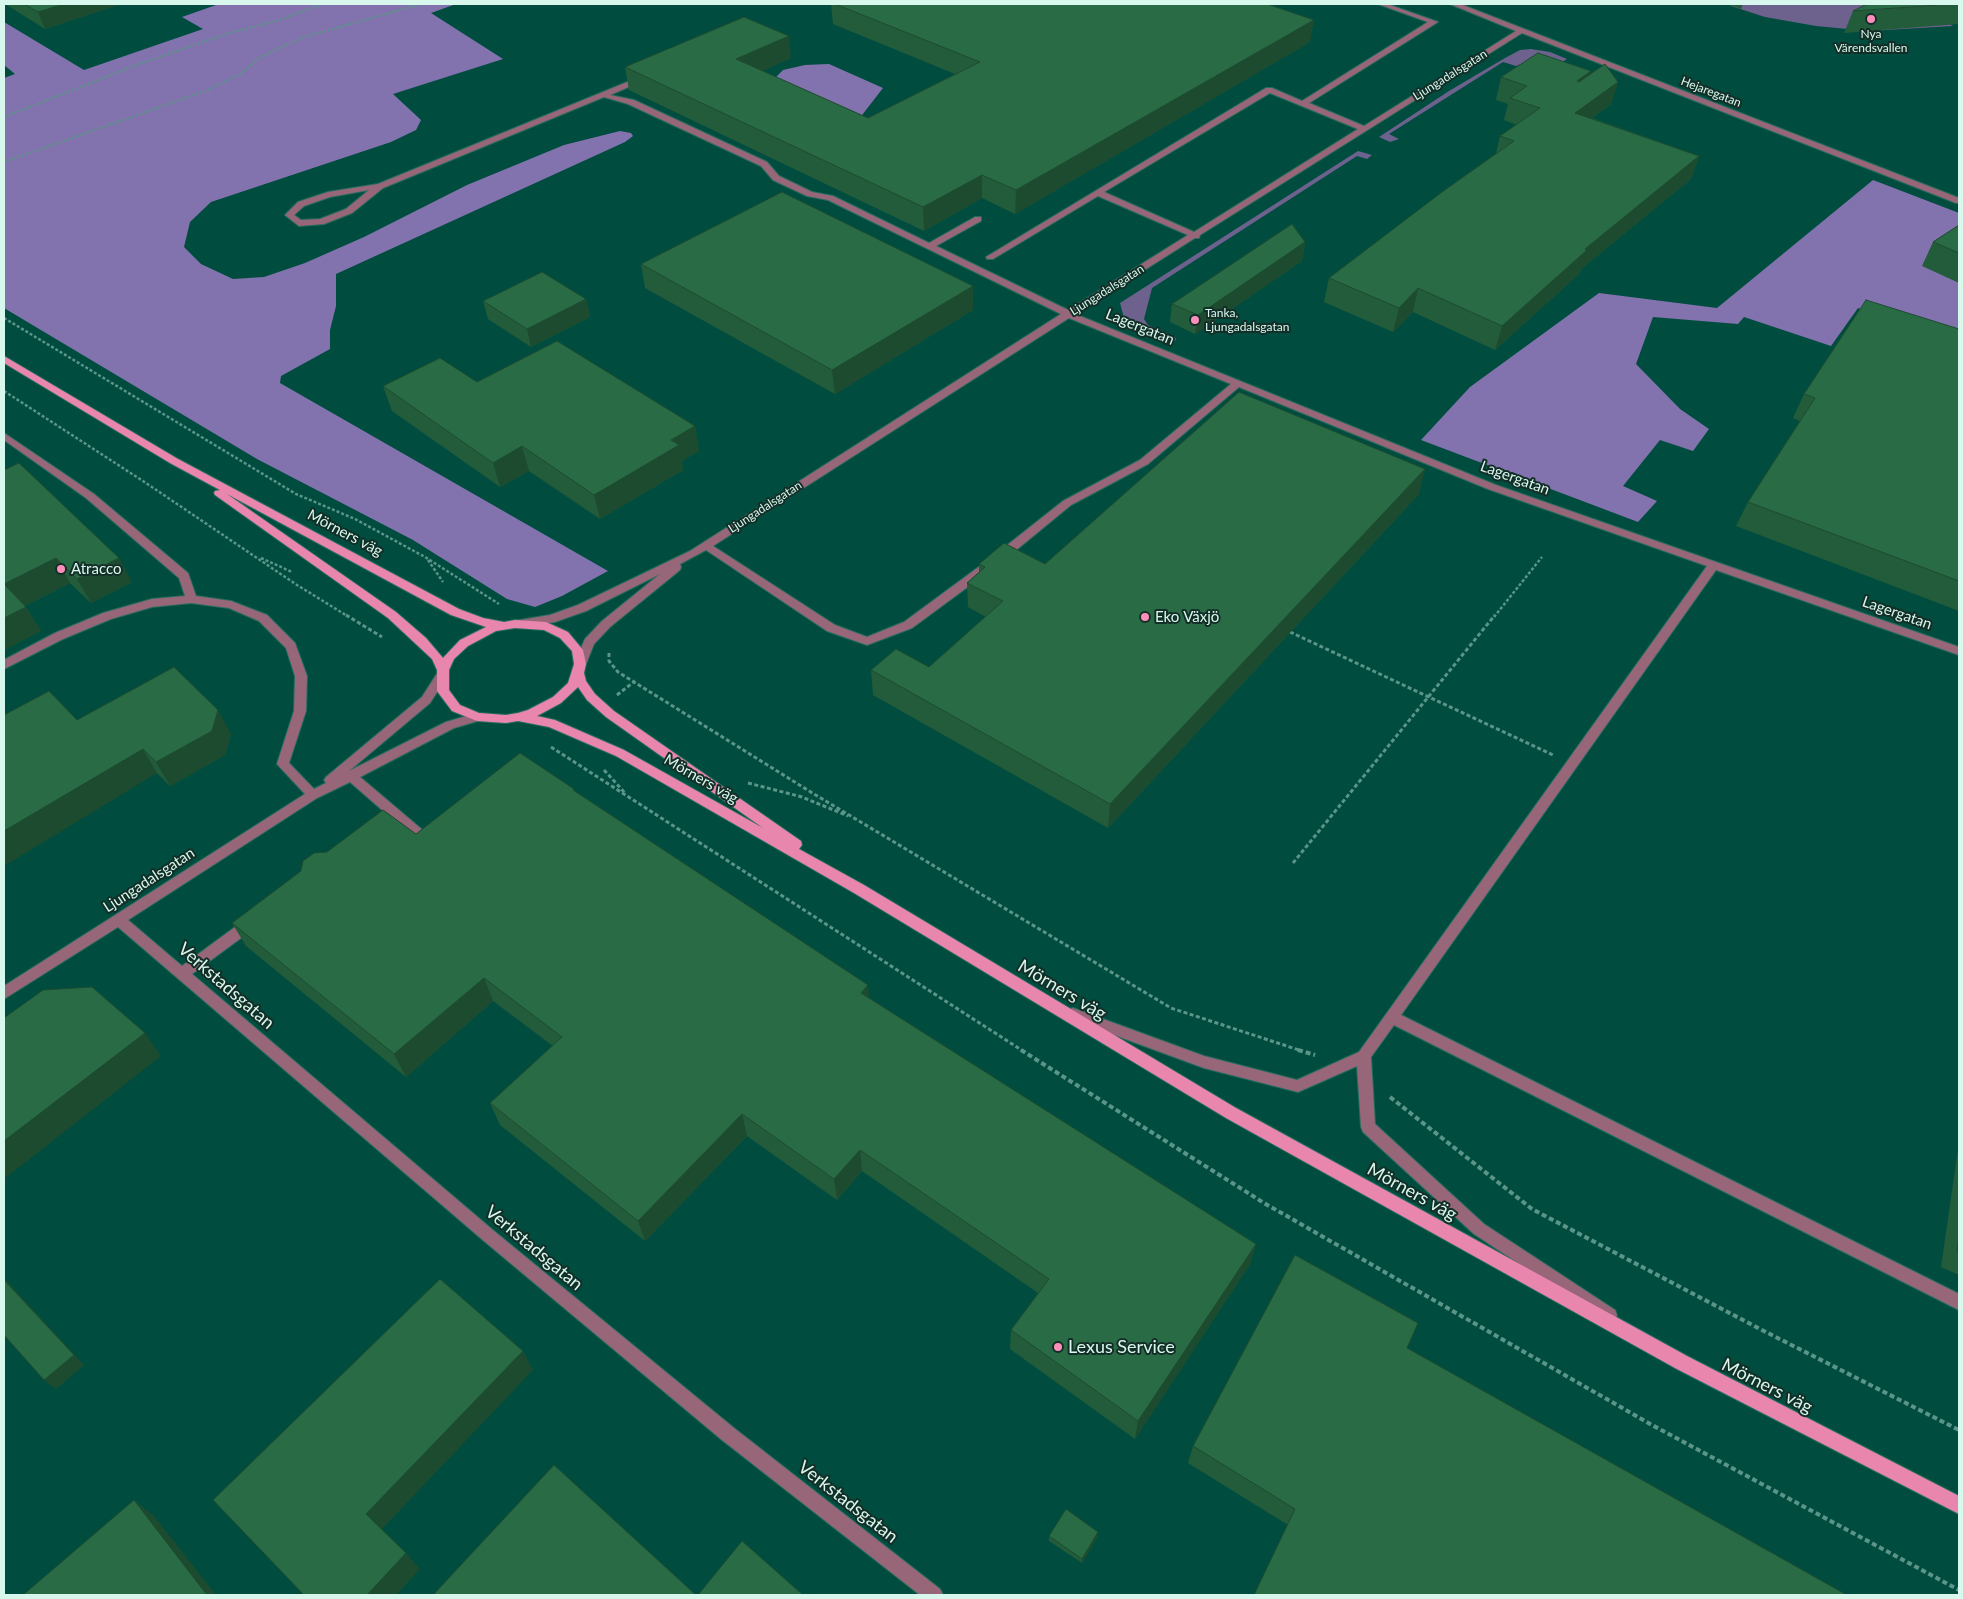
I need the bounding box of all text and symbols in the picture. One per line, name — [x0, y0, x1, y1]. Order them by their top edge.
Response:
marker: Nya Värendsvallen — [1865, 13, 1877, 25]
place label: Nya Värendsvallen — [1834, 27, 1908, 55]
street label: Ljungadalsgatan — [1410, 47, 1490, 103]
street label: Hejaregatan — [1679, 74, 1743, 110]
street label: Ljungadalsgatan — [1067, 262, 1147, 318]
street label: Lagergatan — [1103, 305, 1177, 349]
place label: Tanka, Ljungadalsgatan — [1205, 306, 1289, 334]
marker: Tanka, Ljungadalsgatan — [1189, 314, 1201, 326]
street label: Lagergatan — [1478, 457, 1552, 499]
street label: Ljungadalsgatan — [726, 478, 804, 536]
street label: Mörners väg — [304, 506, 386, 560]
place label: Atracco — [71, 560, 121, 578]
marker: Atracco — [55, 563, 67, 575]
street label: Lagergatan — [1860, 593, 1934, 633]
place label: Eko Växjö — [1155, 608, 1219, 626]
marker: Eko Växjö — [1139, 611, 1151, 623]
street label: Mörners väg — [661, 751, 741, 807]
street label: Ljungadalsgatan — [100, 844, 198, 916]
street label: Verkstadsgatan — [173, 938, 279, 1034]
street label: Mörners väg — [1014, 955, 1110, 1025]
street label: Mörners väg — [1363, 1159, 1461, 1225]
street label: Verkstadsgatan — [481, 1201, 587, 1295]
place label: Lexus Service — [1068, 1336, 1175, 1358]
marker: Lexus Service — [1052, 1341, 1064, 1353]
street label: Mörners väg — [1718, 1354, 1816, 1418]
street label: Verkstadsgatan — [794, 1456, 902, 1548]

